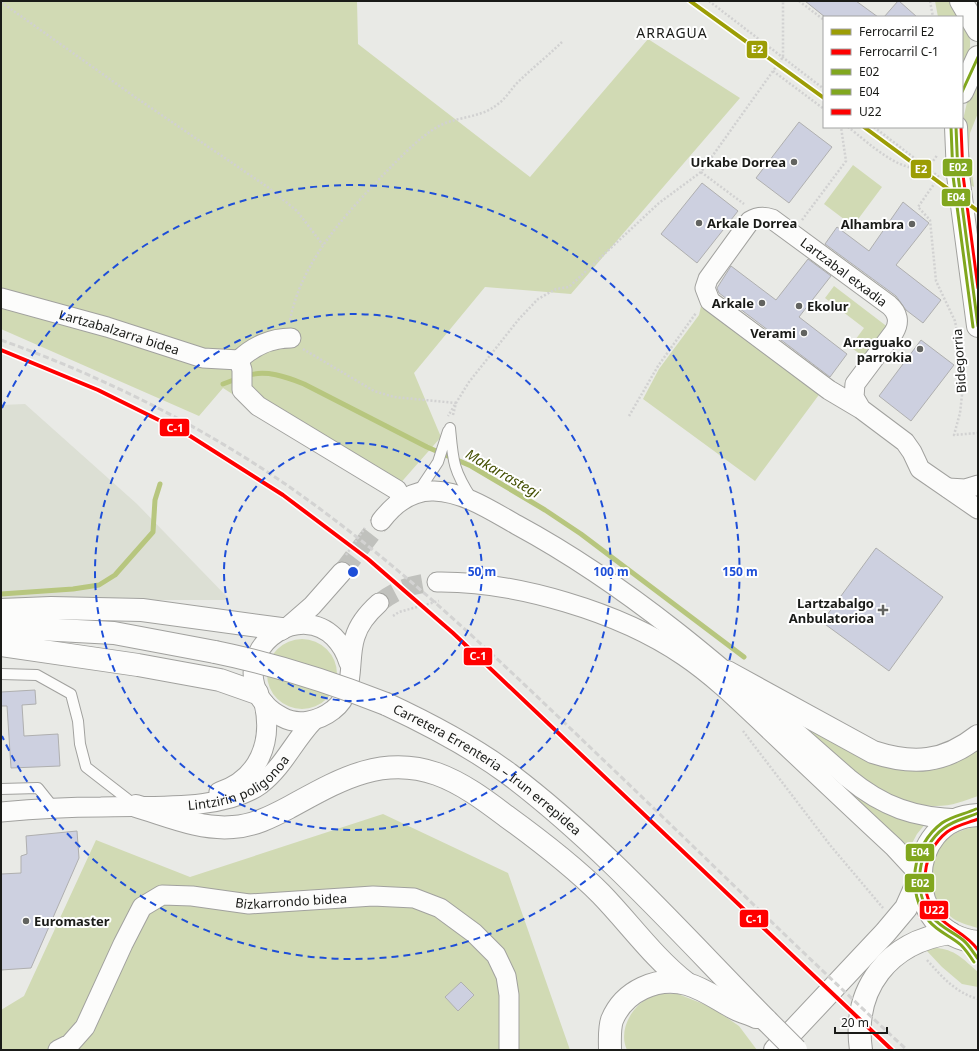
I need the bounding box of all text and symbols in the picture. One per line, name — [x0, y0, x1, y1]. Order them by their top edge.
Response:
legend — [823, 16, 963, 128]
district label: ARRAGUA — [636, 23, 708, 42]
text: Ferrocarril E2 — [859, 23, 934, 40]
line badge: E2 — [746, 40, 768, 59]
text: E2 — [751, 41, 763, 56]
text: Ferrocarril C-1 — [859, 43, 939, 60]
text: E02 — [859, 63, 880, 80]
text: E04 — [859, 83, 880, 100]
text: U22 — [859, 103, 882, 120]
place label: Urkabe Dorrea — [691, 153, 786, 171]
marker: Urkabe Dorrea — [789, 157, 799, 167]
line badge: E02 — [942, 158, 973, 177]
line badge: E2 — [910, 159, 932, 179]
text: E02 — [949, 159, 967, 174]
text: E2 — [915, 161, 927, 176]
line badge: E04 — [941, 188, 971, 207]
text: E04 — [947, 189, 966, 204]
place label: Arkale Dorrea — [707, 214, 797, 232]
place label: Alhambra — [841, 215, 904, 233]
marker: Arkale Dorrea — [694, 218, 704, 228]
marker: Alhambra — [907, 219, 917, 229]
street label: Lartzabal etxadia — [797, 233, 891, 311]
place label: Arkale — [712, 294, 754, 312]
place label: Ekolur — [807, 297, 849, 315]
marker: Arkale — [757, 298, 767, 308]
marker: Ekolur — [794, 301, 804, 311]
street label: Lartzabalzarra bidea — [57, 305, 182, 359]
place label: Verami — [750, 324, 796, 342]
marker: Verami — [799, 328, 809, 338]
street label: Bidegorria — [948, 328, 970, 394]
place label: Arraguako parrokia — [843, 333, 912, 366]
marker: Arraguako parrokia — [915, 344, 925, 354]
line badge: C-1 — [159, 418, 190, 437]
text: C-1 — [167, 420, 183, 435]
water label: Makarrastegi — [462, 444, 544, 502]
text: 50 m — [468, 563, 496, 580]
text: 100 m — [593, 563, 629, 580]
text: 150 m — [722, 563, 758, 580]
centre of rings — [346, 565, 360, 579]
place label: Lartzabalgo Anbulatorioa — [789, 594, 874, 627]
marker: Lartzabalgo Anbulatorioa — [877, 604, 889, 616]
line badge: C-1 — [463, 647, 493, 666]
text: C-1 — [470, 648, 486, 663]
street label: Carretera Errenteria – Irun errepidea — [390, 700, 585, 839]
street label: Lintzirin poligonoa — [187, 751, 293, 814]
line badge: E04 — [905, 843, 935, 862]
text: E04 — [911, 844, 930, 859]
line badge: E02 — [904, 873, 935, 893]
text: E02 — [911, 875, 929, 890]
street label: Bizkarrondo bidea — [234, 889, 347, 913]
line badge: U22 — [919, 900, 949, 920]
text: U22 — [924, 902, 944, 917]
line badge: C-1 — [739, 909, 769, 928]
text: C-1 — [746, 911, 762, 926]
place label: Euromaster — [34, 912, 110, 930]
marker: Euromaster — [21, 916, 31, 926]
scale bar — [835, 1009, 887, 1035]
text: 20 m — [841, 1014, 869, 1031]

